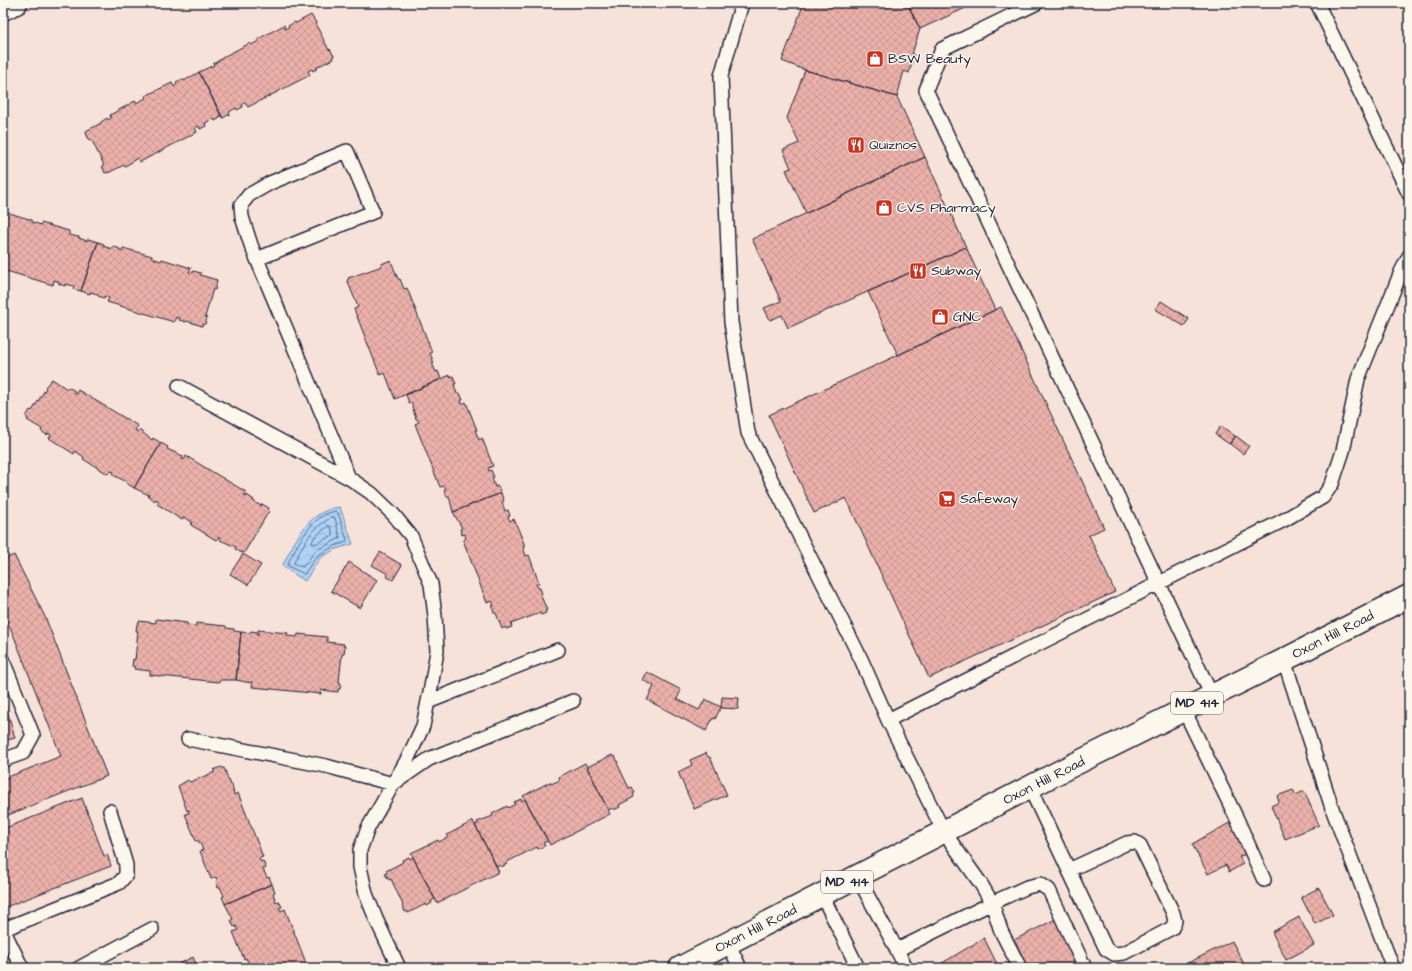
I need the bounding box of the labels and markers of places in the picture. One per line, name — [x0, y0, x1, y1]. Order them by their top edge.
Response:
shop icon: BSW Beauty — [865, 49, 885, 69]
place label: BSW Beauty — [888, 49, 971, 69]
restaurant icon: Quiznos — [846, 135, 866, 155]
place label: Quiznos — [869, 135, 917, 155]
shop icon: CVS Pharmacy — [874, 198, 894, 218]
place label: CVS Pharmacy — [897, 198, 996, 218]
restaurant icon: Subway — [908, 261, 928, 281]
place label: Subway — [931, 261, 981, 281]
shop icon: GNC — [930, 307, 950, 327]
place label: GNC — [953, 307, 981, 327]
supermarket icon: Safeway — [937, 489, 957, 509]
place label: Safeway — [960, 489, 1018, 509]

